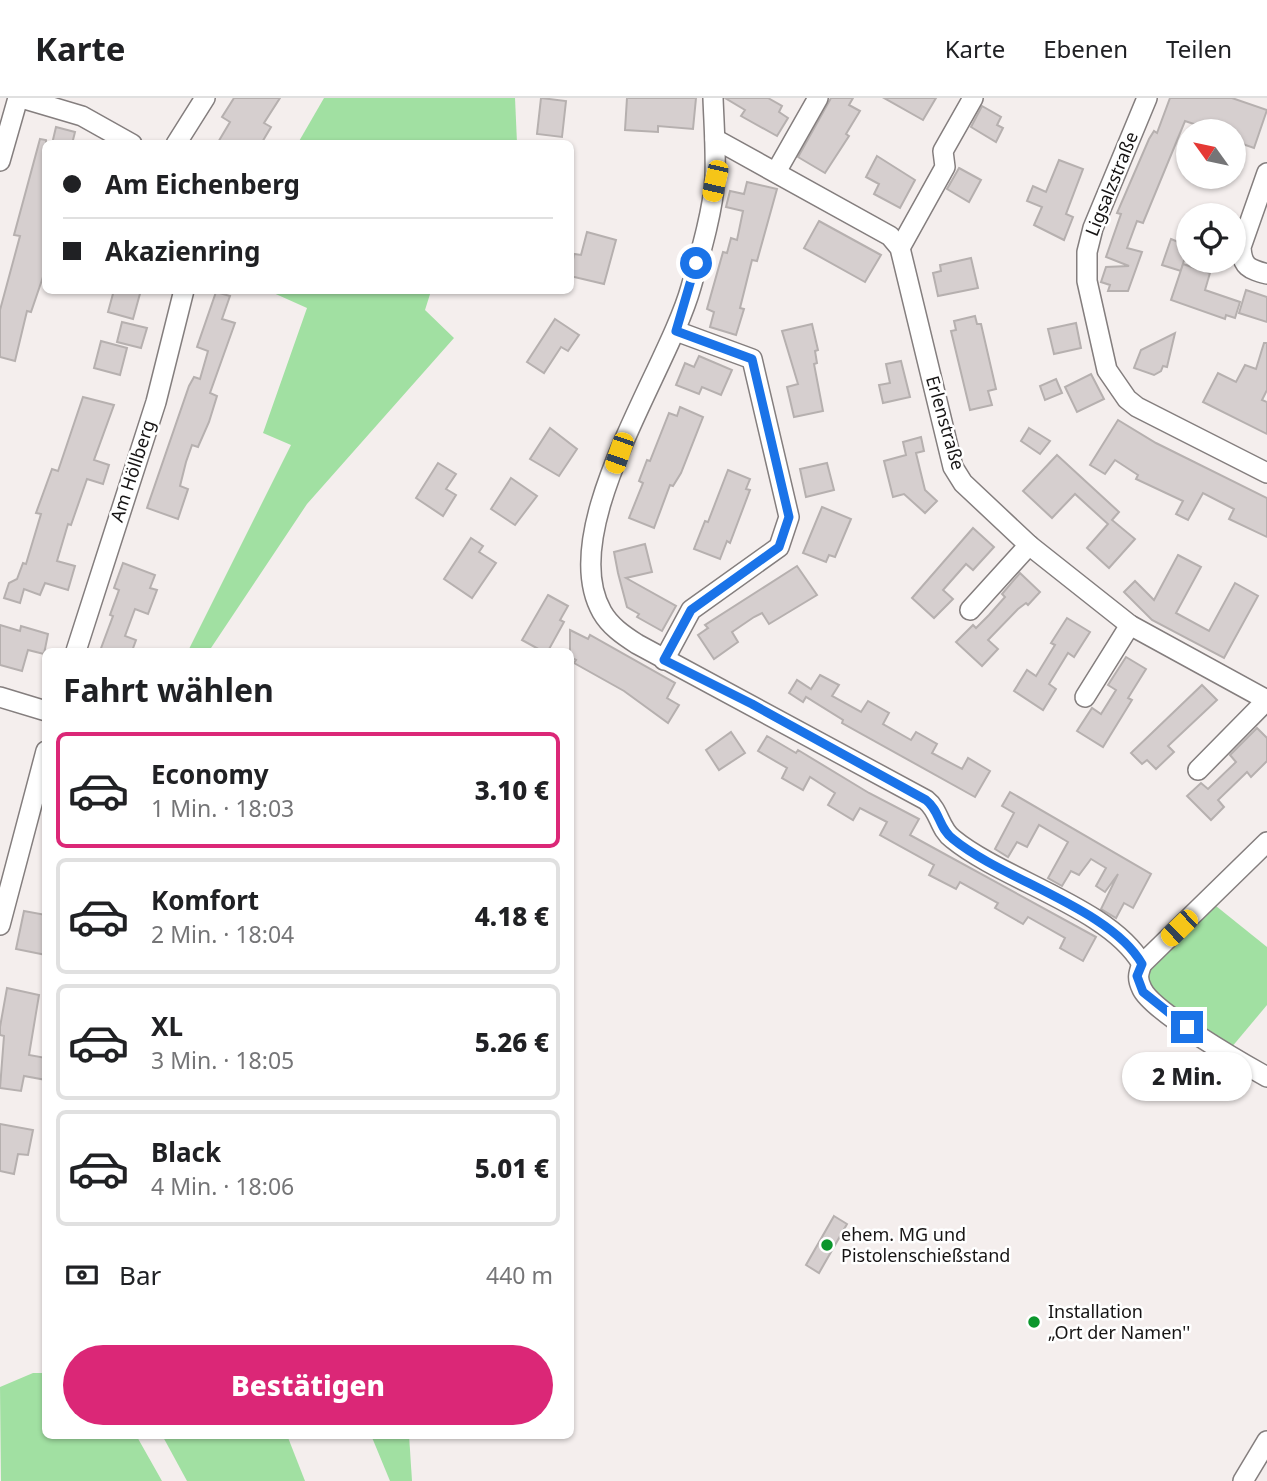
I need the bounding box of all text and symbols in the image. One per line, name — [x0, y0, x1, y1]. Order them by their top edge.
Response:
text: Karte — [35, 26, 125, 71]
text: Karte — [945, 32, 1005, 65]
text: Ebenen — [1043, 32, 1128, 65]
text: Teilen — [1166, 32, 1232, 65]
north arrow — [1176, 119, 1246, 189]
map controls — [1176, 119, 1246, 273]
street label: Ligsalzstraße — [1079, 128, 1143, 239]
car — [701, 158, 730, 204]
text: Am Eichenberg — [105, 166, 300, 202]
button: locate — [1176, 203, 1246, 273]
text: Akazienring — [105, 233, 260, 269]
route start — [680, 247, 712, 279]
street label: Erlenstraße — [921, 373, 971, 473]
street label: Am Höllberg — [104, 417, 160, 525]
car — [603, 430, 636, 476]
text: Fahrt wählen — [63, 668, 274, 711]
text: Economy — [151, 756, 269, 792]
icon: car — [67, 759, 130, 822]
text: 3.10 € — [475, 772, 549, 808]
text: 1 Min. · 18:03 — [151, 792, 294, 824]
text: Komfort — [151, 882, 259, 918]
icon: car — [67, 885, 130, 948]
text: 4.18 € — [475, 898, 549, 934]
car — [1157, 906, 1202, 950]
text: 2 Min. · 18:04 — [151, 918, 294, 950]
text: XL — [151, 1008, 183, 1044]
icon: car — [67, 1011, 130, 1074]
route end — [1171, 1011, 1203, 1043]
text: 5.26 € — [475, 1024, 549, 1060]
text: 3 Min. · 18:05 — [151, 1044, 294, 1076]
callout: 2 Min. — [1122, 1052, 1252, 1100]
text: 2 Min. — [1152, 1060, 1222, 1092]
text: Black — [151, 1134, 221, 1170]
icon: car — [67, 1137, 130, 1200]
text: 5.01 € — [475, 1150, 549, 1186]
text: 4 Min. · 18:06 — [151, 1170, 294, 1202]
place label: ehem. MG und Pistolenschießstand — [841, 1222, 1010, 1267]
marker: ehem. MG und Pistolenschießstand — [819, 1237, 835, 1253]
icon: cash — [63, 1256, 101, 1294]
text: Bar — [119, 1257, 161, 1293]
text: 440 m — [486, 1259, 553, 1291]
place label: Installation „Ort der Namen'' — [1048, 1299, 1190, 1344]
marker: Installation „Ort der Namen'' — [1026, 1314, 1042, 1330]
button: Bestätigen — [63, 1345, 553, 1425]

